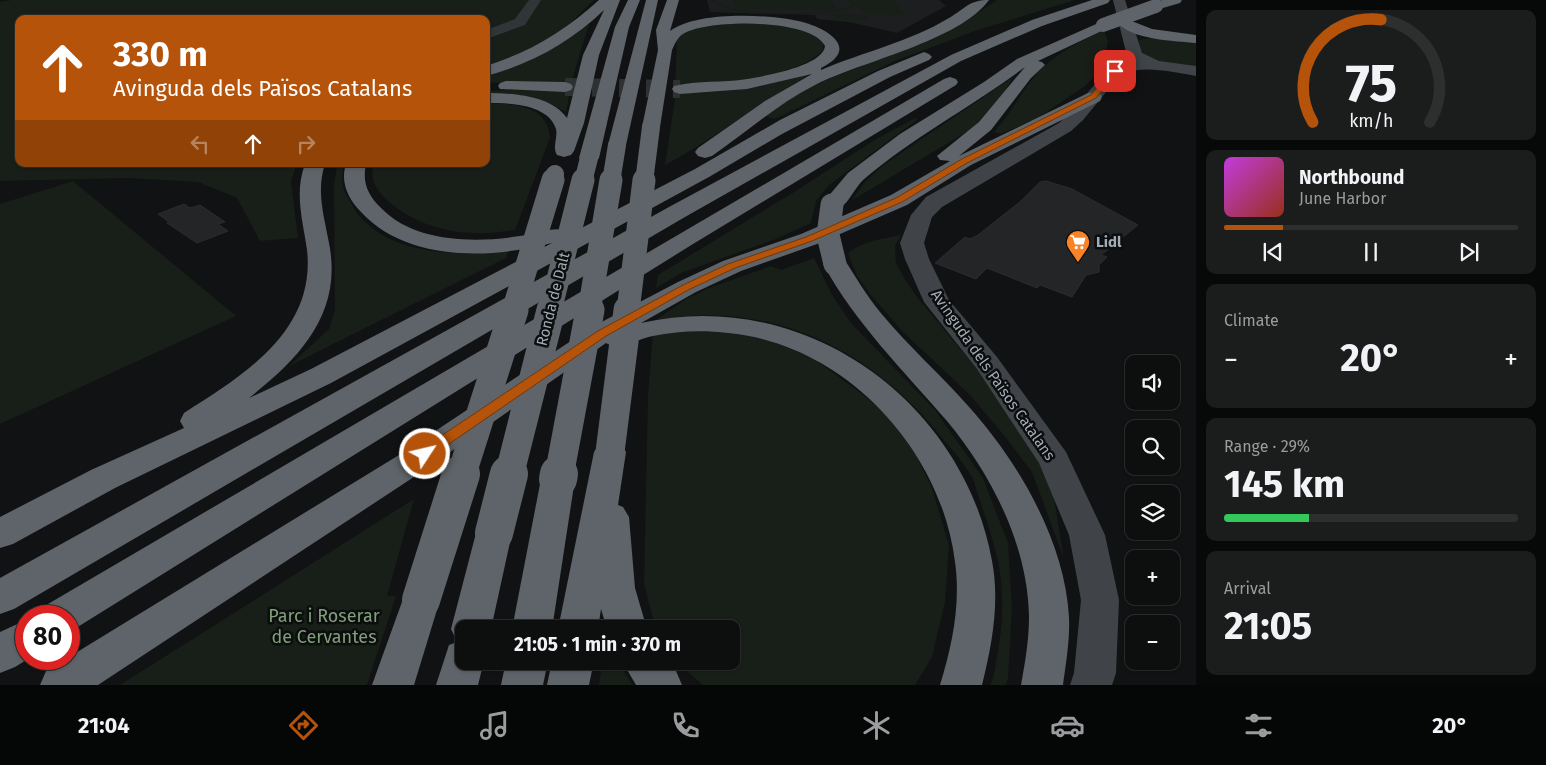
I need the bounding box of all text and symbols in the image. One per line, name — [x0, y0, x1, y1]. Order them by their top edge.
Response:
text: 330 m — [113, 33, 208, 75]
icon: ahead — [30, 35, 95, 100]
pin — [1094, 50, 1136, 92]
text: 75 — [1345, 52, 1397, 115]
icon: arrive — [1101, 57, 1129, 85]
text: Avinguda dels Països Catalans — [113, 75, 412, 102]
text: km/h — [1349, 110, 1393, 132]
icon: left — [186, 130, 214, 158]
icon: ahead — [239, 130, 267, 158]
icon: right — [292, 130, 320, 158]
text: Northbound — [1299, 166, 1404, 189]
text: June Harbor — [1299, 189, 1386, 208]
supermarket icon: Lidl — [1065, 229, 1091, 263]
place label: Lidl — [1096, 233, 1122, 251]
icon: previous — [1259, 238, 1287, 266]
icon: pause — [1357, 238, 1385, 266]
icon: next — [1455, 238, 1483, 266]
street label: Ronda de Dalt — [533, 250, 573, 348]
street label: Avinguda dels Països Catalans — [927, 286, 1059, 464]
text: Climate — [1224, 311, 1279, 330]
text: 20° — [1340, 335, 1402, 381]
text: − — [1224, 343, 1238, 376]
text: + — [1504, 343, 1518, 376]
map controls — [1125, 355, 1180, 670]
button: sound — [1125, 355, 1180, 410]
button: search — [1125, 420, 1180, 475]
position arrow — [398, 427, 450, 479]
text: Range · 29% — [1224, 437, 1310, 456]
text: 145 km — [1224, 461, 1345, 507]
button: layers — [1125, 485, 1180, 540]
button: + — [1125, 550, 1180, 605]
text: Arrival — [1224, 579, 1271, 598]
text: 21:05 — [1224, 603, 1312, 649]
speed limit sign: 80 — [15, 605, 80, 670]
park label: Parc i Roserar de Cervantes — [268, 605, 380, 648]
button: − — [1125, 615, 1180, 670]
text: 21:05 · 1 min · 370 m — [514, 633, 681, 656]
icon: directions — [286, 708, 321, 743]
icon: music — [477, 708, 512, 743]
icon: phone — [668, 708, 703, 743]
icon: climate — [859, 708, 894, 743]
icon: car — [1050, 708, 1085, 743]
icon: filters — [1241, 708, 1276, 743]
text: 21:04 — [78, 712, 130, 739]
text: 20° — [1432, 712, 1468, 739]

